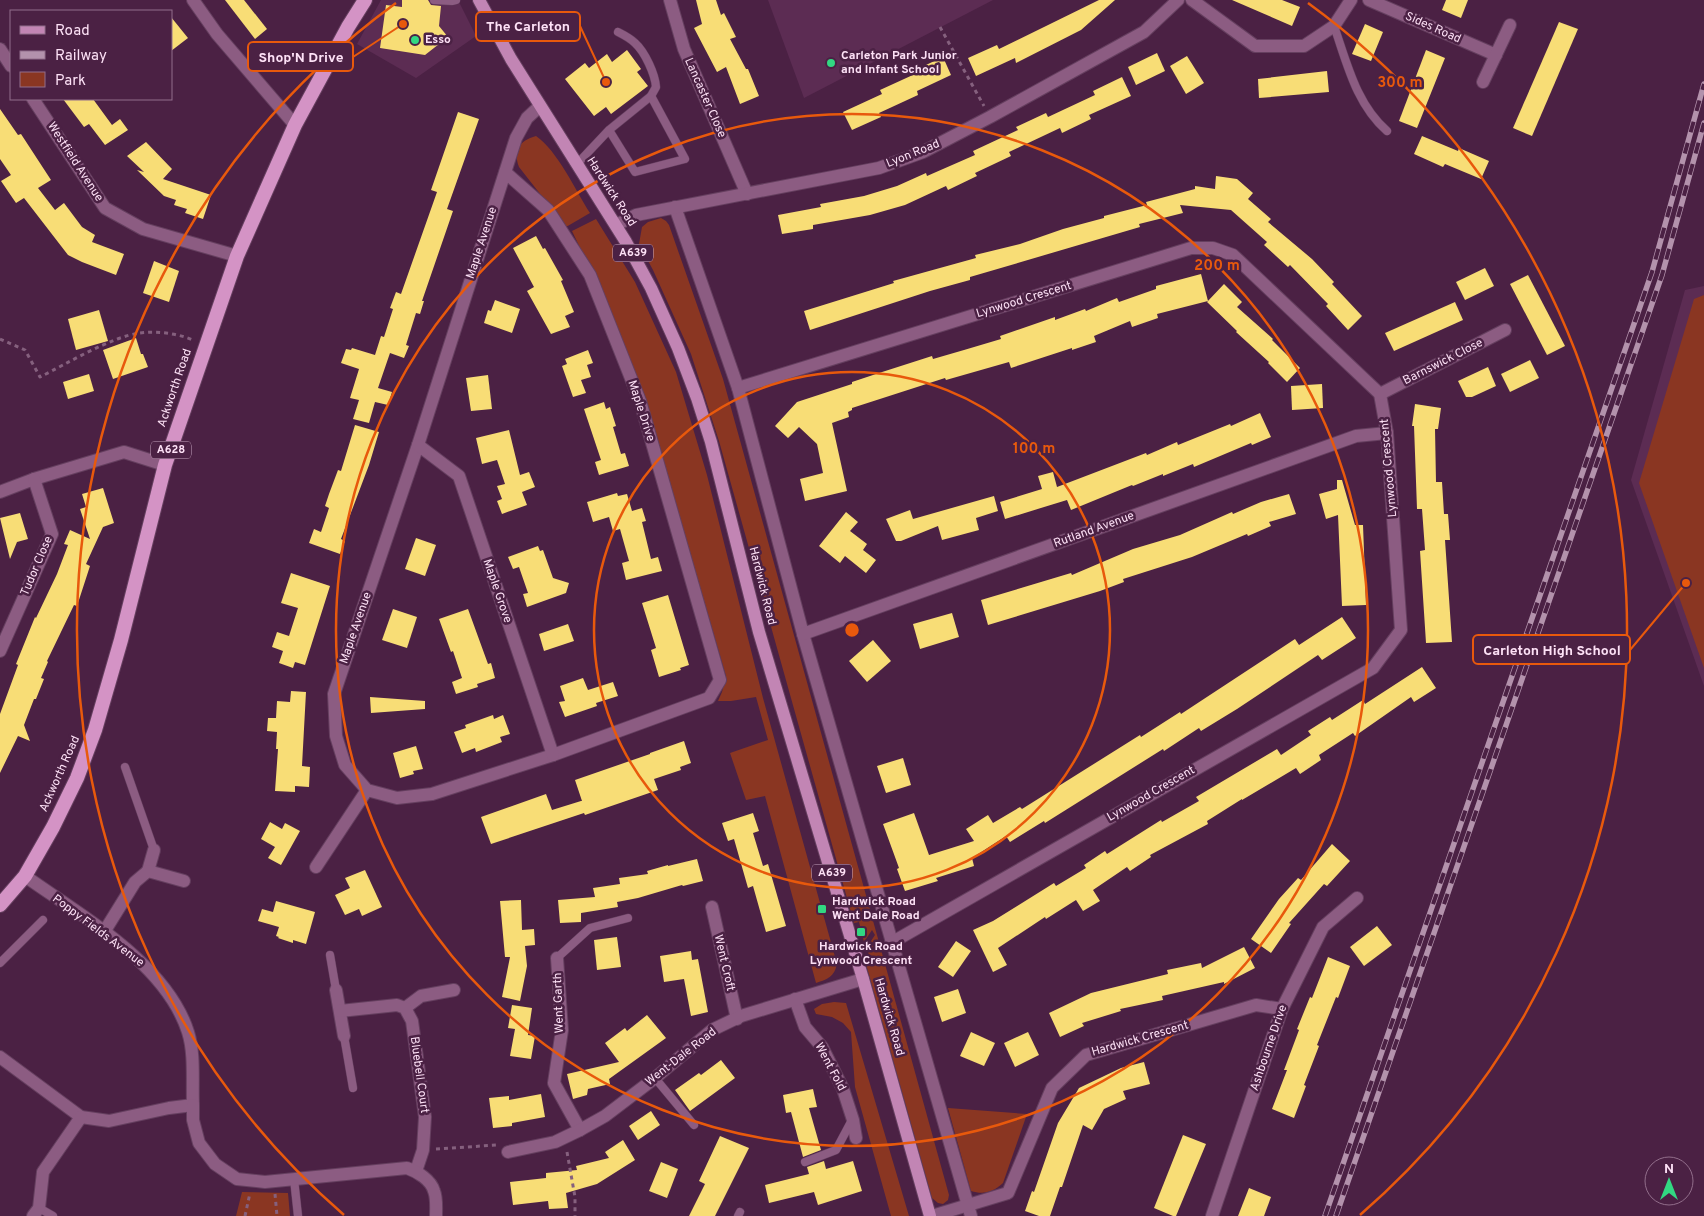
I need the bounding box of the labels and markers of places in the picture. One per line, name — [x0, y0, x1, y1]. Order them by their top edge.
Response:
callout: The Carleton — [476, 12, 580, 41]
place label: Esso — [425, 32, 451, 48]
marker: Esso — [409, 34, 421, 46]
callout: Shop'N Drive — [248, 42, 353, 71]
place label: Carleton Park Junior and Infant School — [841, 48, 957, 78]
marker: Carleton Park Junior and Infant School — [825, 57, 837, 69]
centre of rings — [843, 621, 861, 639]
callout: Carleton High School — [1473, 635, 1630, 664]
place label: Hardwick Road Went Dale Road — [832, 894, 920, 924]
marker: Hardwick Road Went Dale Road — [816, 903, 828, 915]
marker: Hardwick Road Lynwood Crescent — [855, 926, 867, 938]
place label: Hardwick Road Lynwood Crescent — [810, 939, 912, 969]

